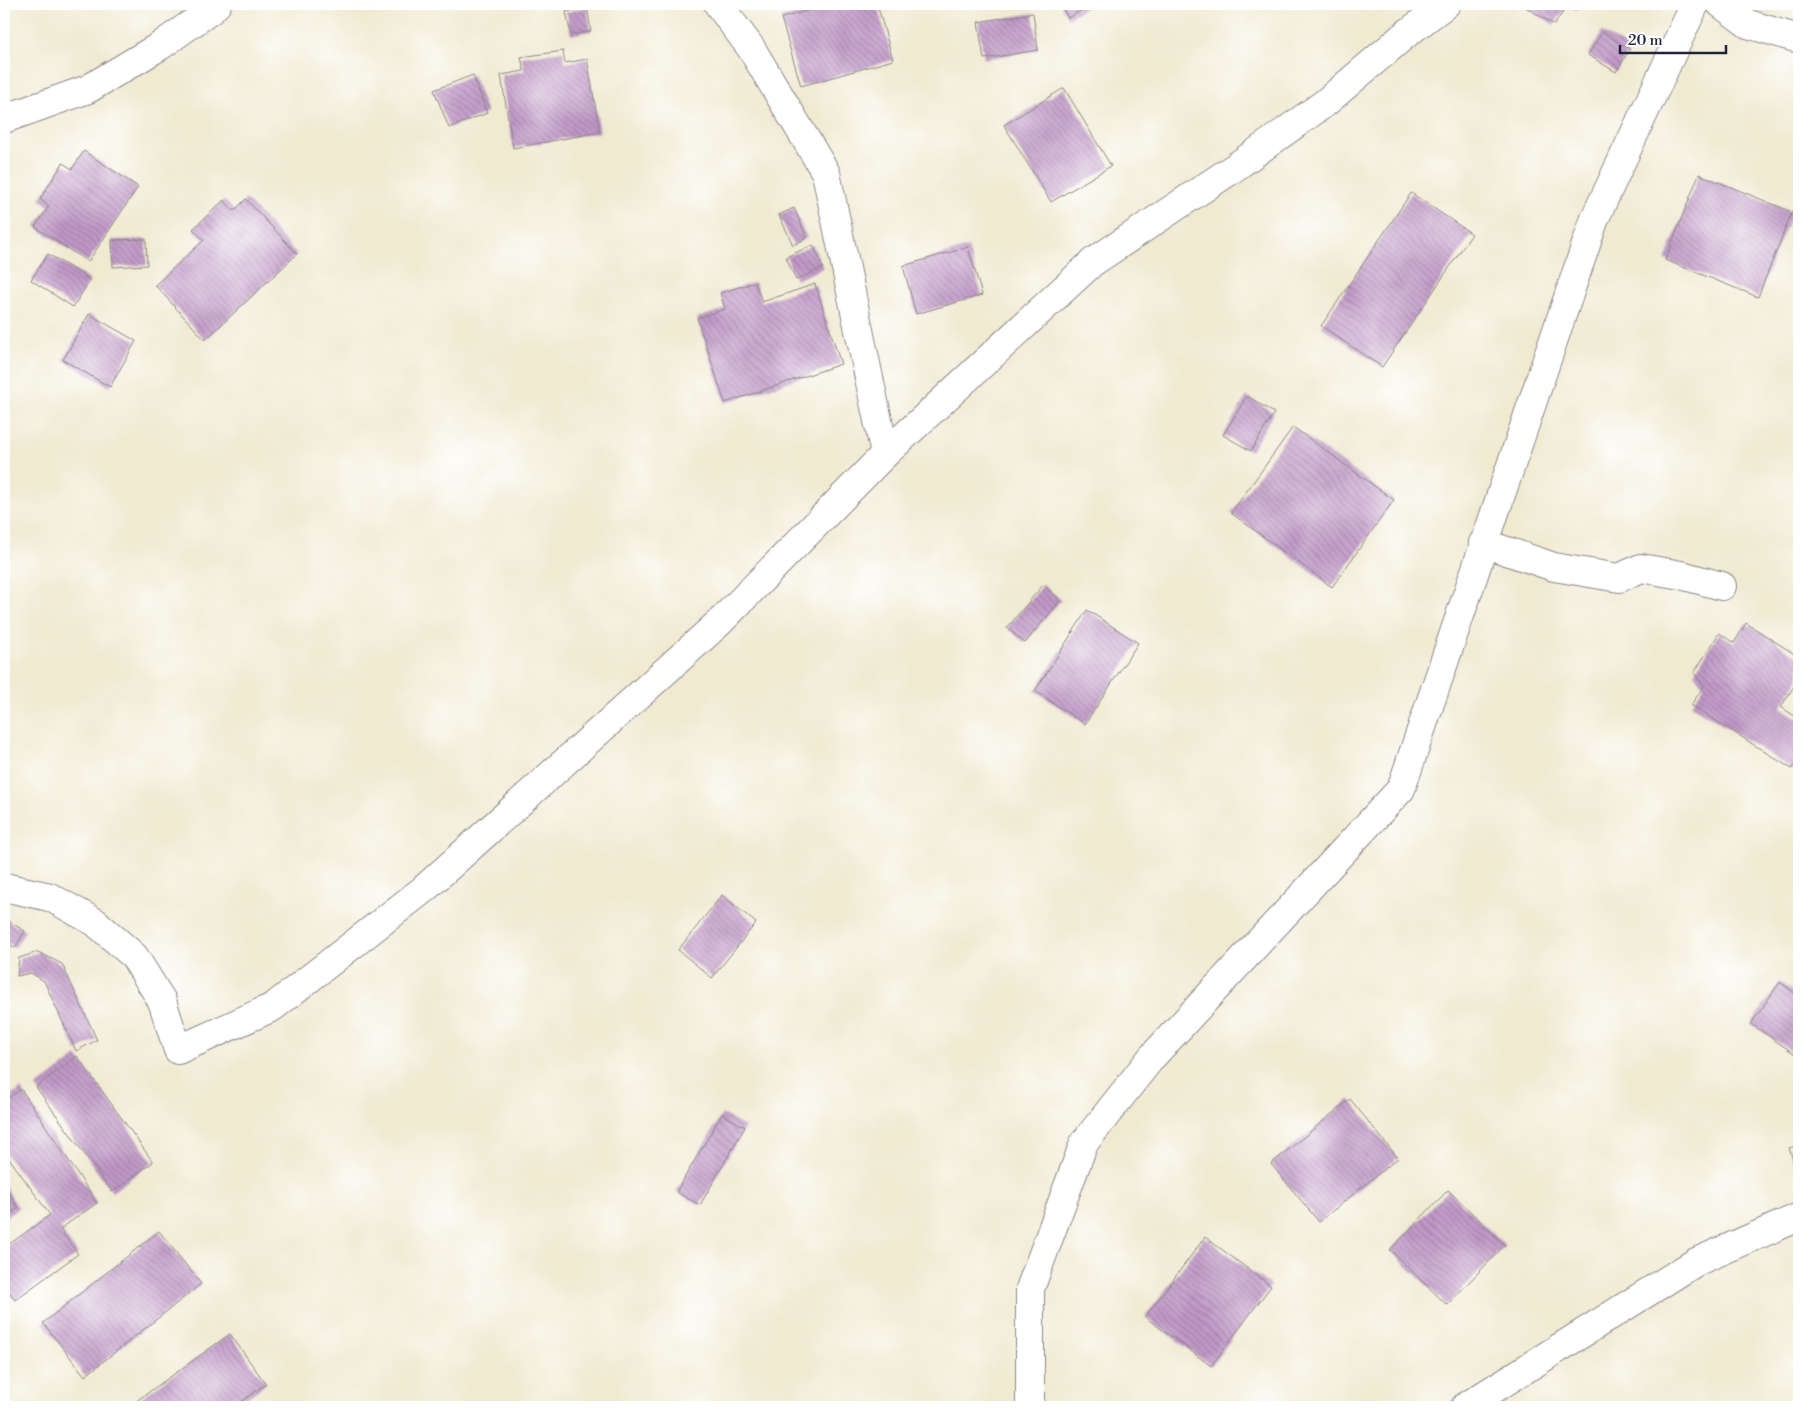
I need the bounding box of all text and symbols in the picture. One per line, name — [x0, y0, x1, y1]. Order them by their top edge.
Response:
scale bar — [1620, 22, 1727, 54]
text: 20 m — [1628, 31, 1663, 50]

